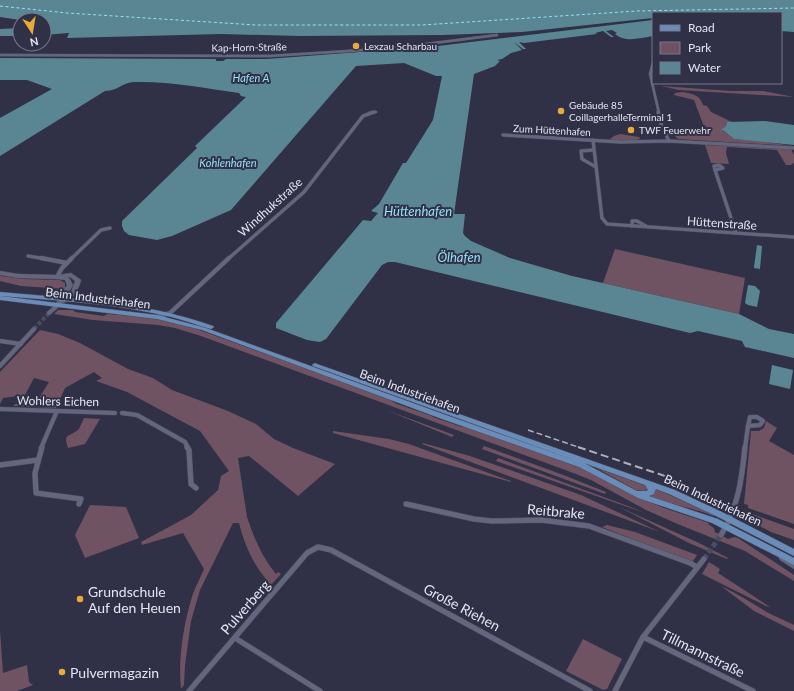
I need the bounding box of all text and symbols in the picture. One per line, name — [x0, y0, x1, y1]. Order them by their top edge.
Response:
north arrow — [12, 12, 52, 52]
legend — [652, 12, 782, 84]
text: Road — [688, 20, 715, 35]
text: N — [29, 35, 40, 50]
street label: Kap-Horn-Straße — [211, 40, 287, 54]
place label: Lexzau Scharbau — [364, 40, 437, 52]
text: Park — [688, 40, 712, 55]
marker: Lexzau Scharbau — [351, 41, 361, 51]
text: Water — [688, 60, 721, 75]
water label: Hafen A — [233, 71, 270, 84]
place label: Gebäude 85 CoillagerhalleTerminal 1 — [569, 99, 672, 123]
marker: Gebäude 85 CoillagerhalleTerminal 1 — [556, 106, 566, 116]
street label: Zum Hüttenhafen — [513, 122, 591, 138]
place label: TWF Feuerwehr — [639, 124, 711, 136]
marker: TWF Feuerwehr — [626, 125, 636, 135]
water label: Kohlenhafen — [199, 156, 257, 169]
street label: Windhukstraße — [235, 174, 305, 240]
water label: Hüttenhafen — [384, 203, 452, 219]
street label: Hüttenstraße — [687, 213, 757, 233]
water label: Ölhafen — [437, 249, 481, 265]
street label: Beim Industriehafen — [45, 284, 151, 312]
street label: Beim Industriehafen — [358, 366, 462, 416]
street label: Wohlers Eichen — [17, 393, 99, 409]
street label: Beim Industriehafen — [662, 471, 764, 529]
street label: Reitbrake — [526, 500, 586, 522]
street label: Pulverberg — [217, 576, 273, 638]
street label: Große Riehen — [421, 580, 503, 634]
place label: Grundschule Auf den Heuen — [88, 583, 181, 616]
marker: Grundschule Auf den Heuen — [75, 594, 85, 604]
street label: Tillmannstraße — [658, 625, 748, 681]
place label: Pulvermagazin — [70, 664, 159, 681]
marker: Pulvermagazin — [57, 667, 67, 677]

